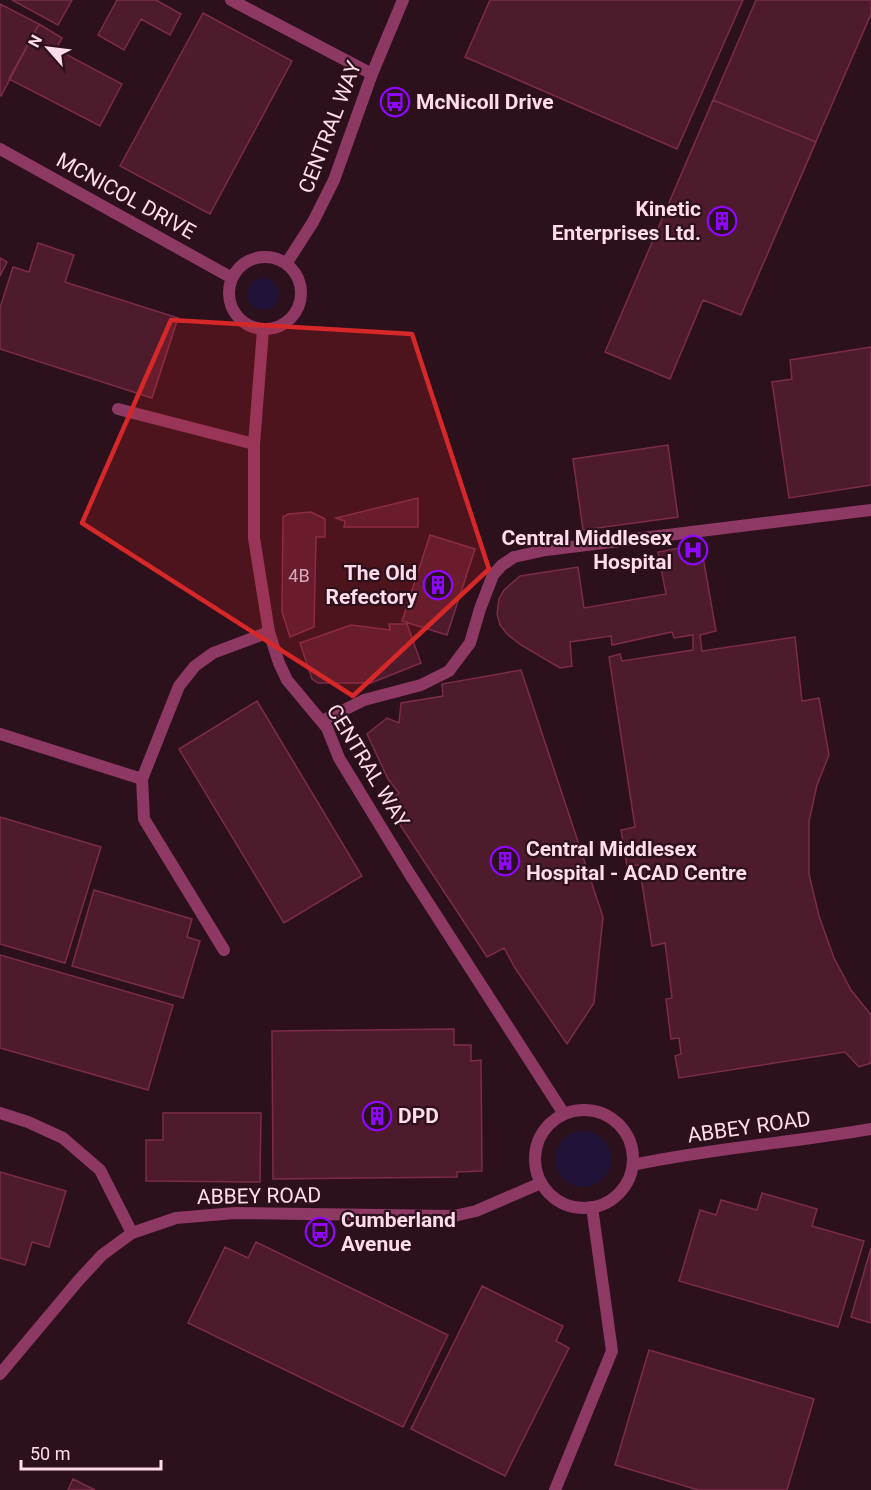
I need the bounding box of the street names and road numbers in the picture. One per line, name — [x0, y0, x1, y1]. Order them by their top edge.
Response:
street label: CENTRAL WAY — [294, 57, 366, 196]
street label: MCNICOL DRIVE — [52, 148, 200, 244]
street label: CENTRAL WAY — [322, 700, 414, 832]
street label: ABBEY ROAD — [686, 1106, 812, 1148]
street label: ABBEY ROAD — [197, 1183, 321, 1209]

